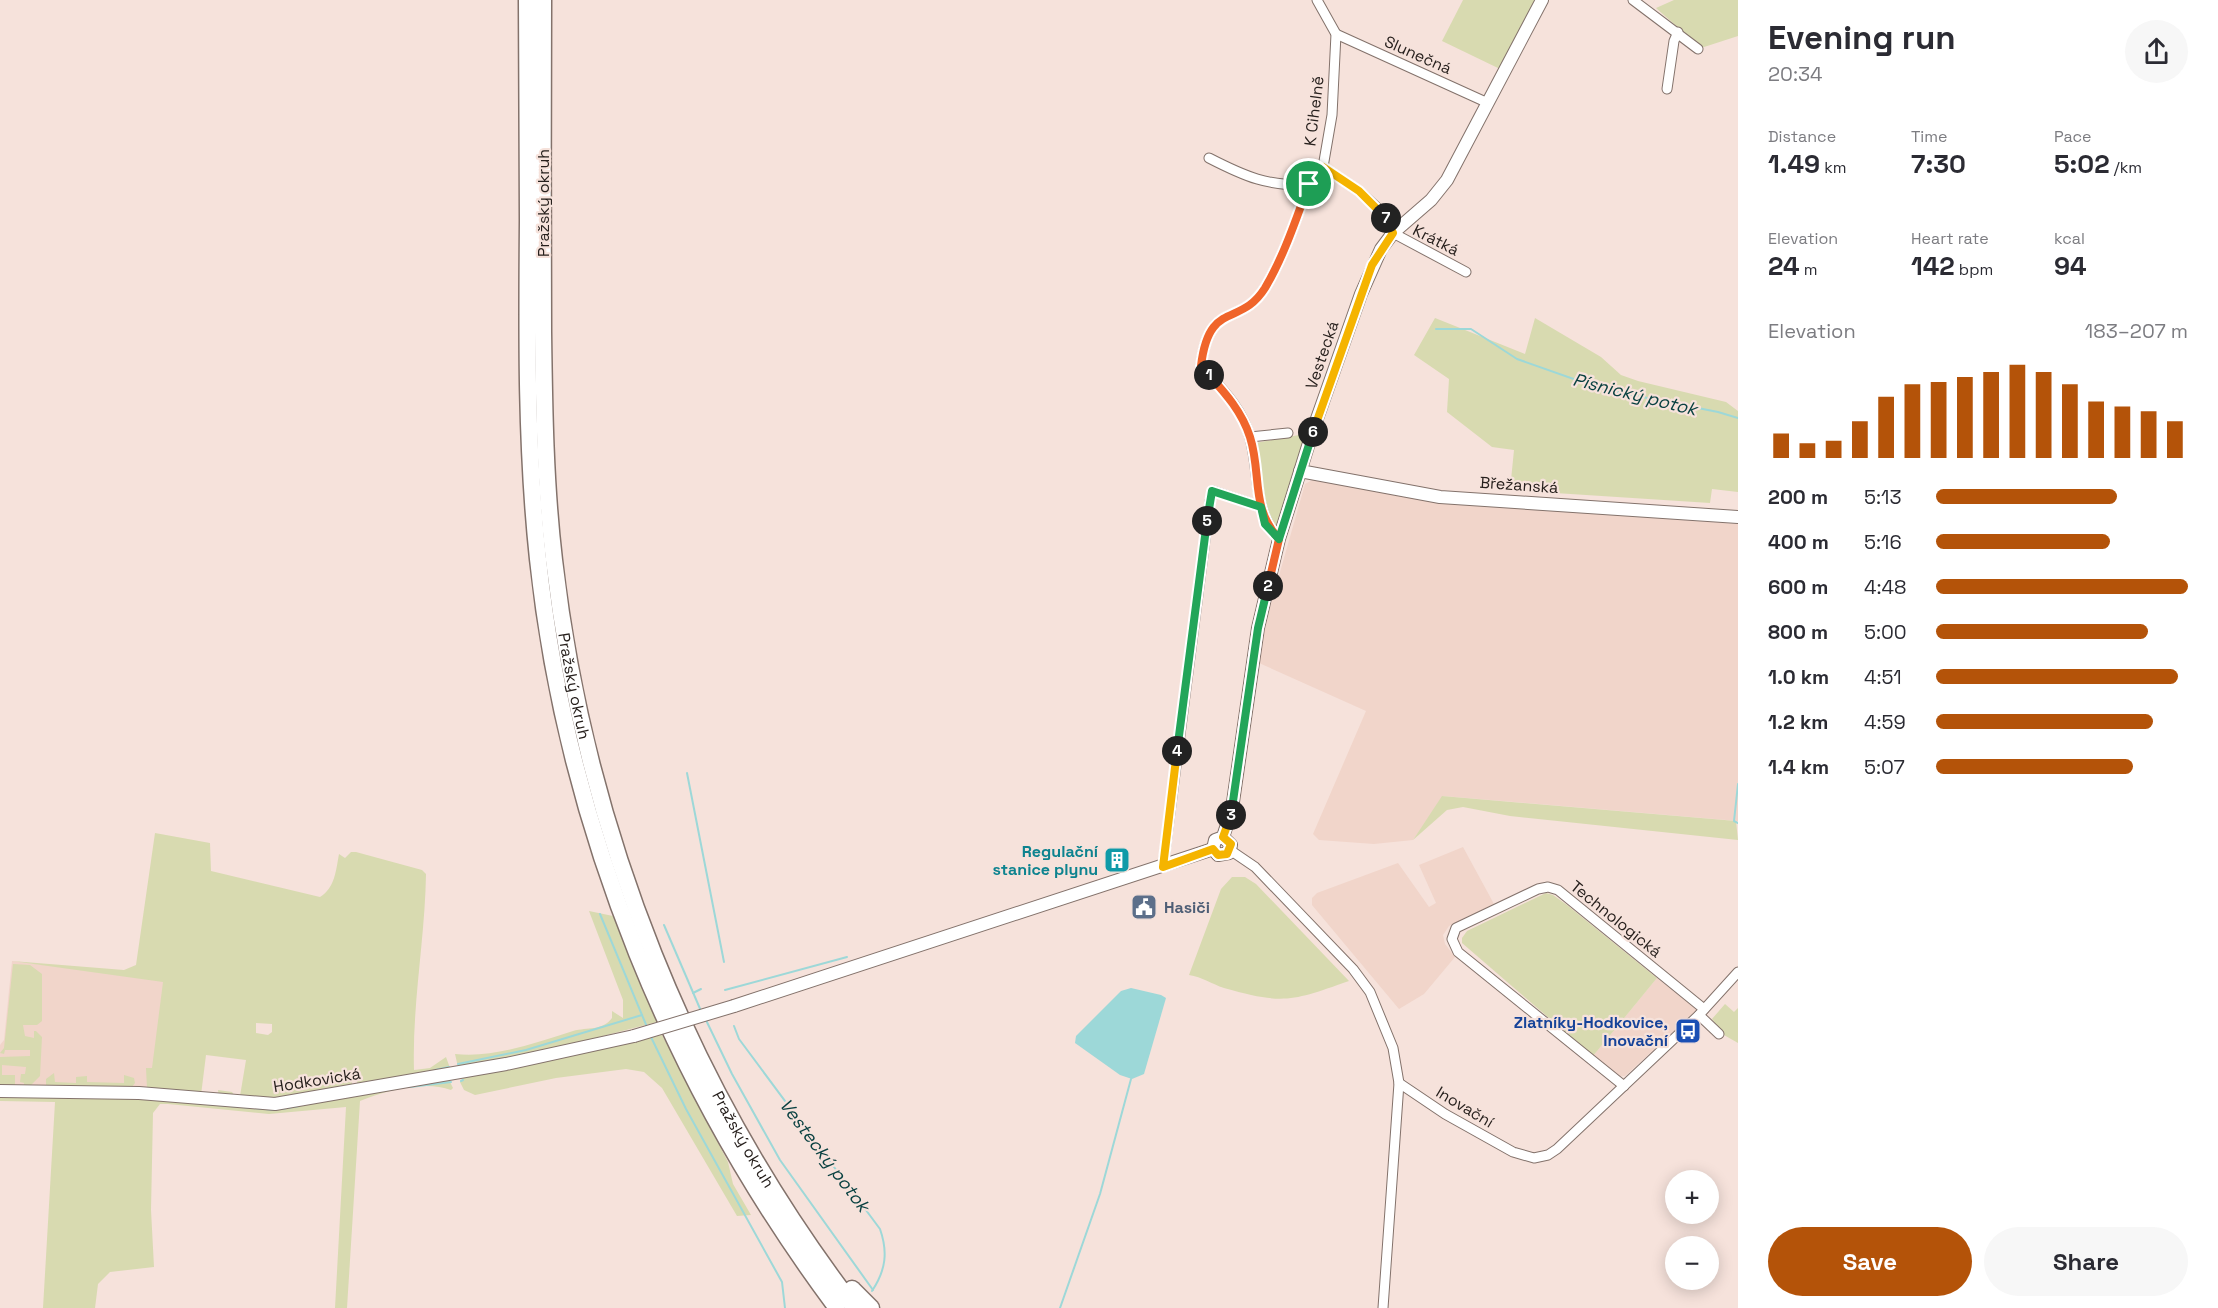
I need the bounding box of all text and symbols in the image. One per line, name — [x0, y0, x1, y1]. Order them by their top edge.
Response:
text: Evening run — [1768, 17, 1956, 59]
button: share — [2125, 20, 2188, 83]
street label: Slunečná — [1381, 31, 1455, 79]
text: 20:34 — [1768, 61, 1823, 87]
street label: K Cihelně — [1299, 75, 1329, 147]
text: Distance — [1768, 126, 1836, 147]
text: Time — [1911, 126, 1947, 147]
text: Pace — [2054, 126, 2091, 147]
text: 1.49 — [1768, 147, 1820, 181]
text: 7:30 — [1911, 147, 1966, 181]
text: 5:02 — [2054, 147, 2110, 181]
street label: Pražský okruh — [533, 149, 554, 257]
text: km — [1820, 157, 1847, 178]
text: /km — [2110, 157, 2142, 178]
pin — [1283, 158, 1334, 209]
icon: arrive — [1292, 167, 1325, 200]
pin: 7 — [1371, 203, 1401, 233]
text: 7 — [1382, 207, 1390, 228]
street label: Krátká — [1409, 219, 1463, 261]
text: Elevation — [1768, 228, 1838, 249]
text: Heart rate — [1911, 228, 1989, 249]
text: kcal — [2054, 228, 2085, 249]
text: 24 — [1768, 249, 1800, 283]
text: 142 — [1911, 249, 1955, 283]
text: 94 — [2054, 249, 2087, 283]
text: m — [1800, 259, 1817, 280]
text: bpm — [1955, 259, 1993, 280]
street label: Vestecká — [1301, 318, 1343, 392]
text: Elevation — [1768, 318, 1856, 344]
text: 183–207 m — [2085, 318, 2188, 344]
pin: 1 — [1194, 360, 1224, 390]
text: 1 — [1205, 364, 1213, 385]
water label: Písnický potok — [1570, 367, 1702, 421]
pin: 6 — [1298, 417, 1328, 447]
text: 6 — [1308, 421, 1318, 442]
street label: Břežanská — [1479, 472, 1559, 498]
text: 200 m — [1768, 484, 1828, 510]
text: 5:13 — [1864, 484, 1901, 510]
pin: 5 — [1192, 506, 1222, 536]
text: 5 — [1202, 510, 1212, 531]
text: 400 m — [1768, 529, 1829, 555]
text: 5:16 — [1864, 529, 1902, 555]
pin: 2 — [1253, 571, 1283, 601]
text: 600 m — [1768, 574, 1828, 600]
text: 4:48 — [1864, 574, 1907, 600]
text: 2 — [1263, 575, 1273, 596]
text: 800 m — [1768, 619, 1828, 645]
text: 5:00 — [1864, 619, 1907, 645]
street label: Pražský okruh — [554, 631, 596, 741]
text: 1.0 km — [1768, 664, 1829, 690]
text: 4:51 — [1864, 664, 1902, 690]
text: 1.2 km — [1768, 709, 1828, 735]
text: 4:59 — [1864, 709, 1906, 735]
pin: 4 — [1162, 736, 1192, 766]
text: 4 — [1172, 740, 1182, 761]
text: 1.4 km — [1768, 754, 1829, 780]
text: 5:07 — [1864, 754, 1905, 780]
pin: 3 — [1216, 800, 1246, 830]
text: 3 — [1226, 804, 1236, 825]
place label: Regulační stanice plynu — [993, 841, 1099, 880]
building icon: Regulační stanice plynu — [1102, 845, 1132, 875]
street label: Technologická — [1566, 876, 1666, 962]
public building icon: Hasiči — [1129, 892, 1159, 922]
place label: Hasiči — [1164, 897, 1210, 918]
place label: Zlatníky-Hodkovice, Inovační — [1514, 1012, 1669, 1051]
bus stop icon: Zlatníky-Hodkovice, Inovační — [1673, 1016, 1703, 1046]
street label: Hodkovická — [272, 1063, 362, 1097]
street label: Inovační — [1432, 1082, 1498, 1133]
street label: Pražský okruh — [708, 1087, 780, 1191]
water label: Vestecký potok — [775, 1094, 877, 1218]
map controls — [1665, 1170, 1719, 1290]
button: + — [1665, 1170, 1719, 1224]
button: Save — [1768, 1227, 1972, 1296]
button: Share — [1984, 1227, 2188, 1296]
button: − — [1665, 1236, 1719, 1290]

